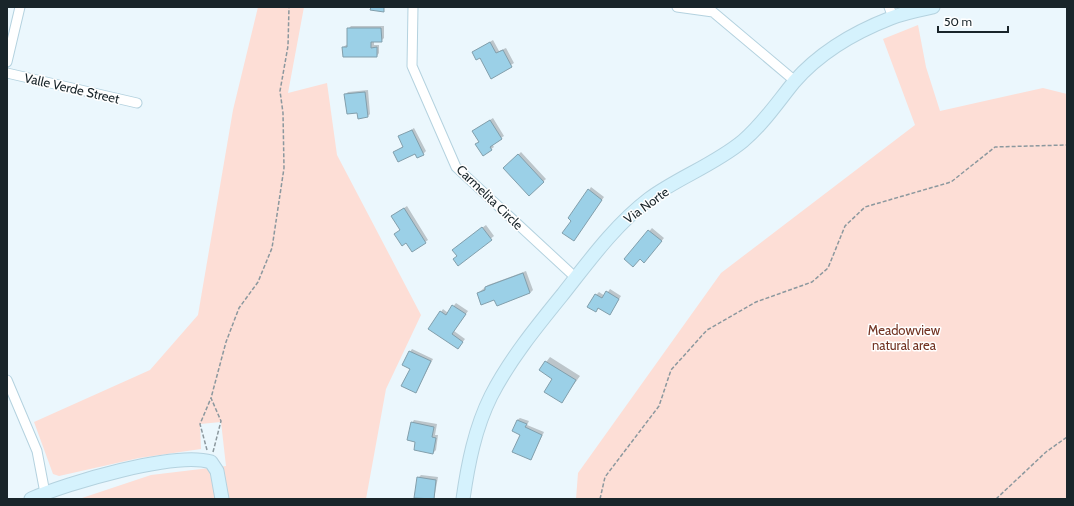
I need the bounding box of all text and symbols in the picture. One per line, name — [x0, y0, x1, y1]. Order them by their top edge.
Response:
scale bar — [938, 8, 1008, 34]
text: 50 m — [944, 14, 972, 29]
street label: Valle Verde Street — [23, 69, 122, 107]
street label: Carmelita Circle — [453, 161, 527, 233]
street label: Via Norte — [620, 183, 672, 227]
park label: Meadowview natural area — [868, 322, 941, 353]

